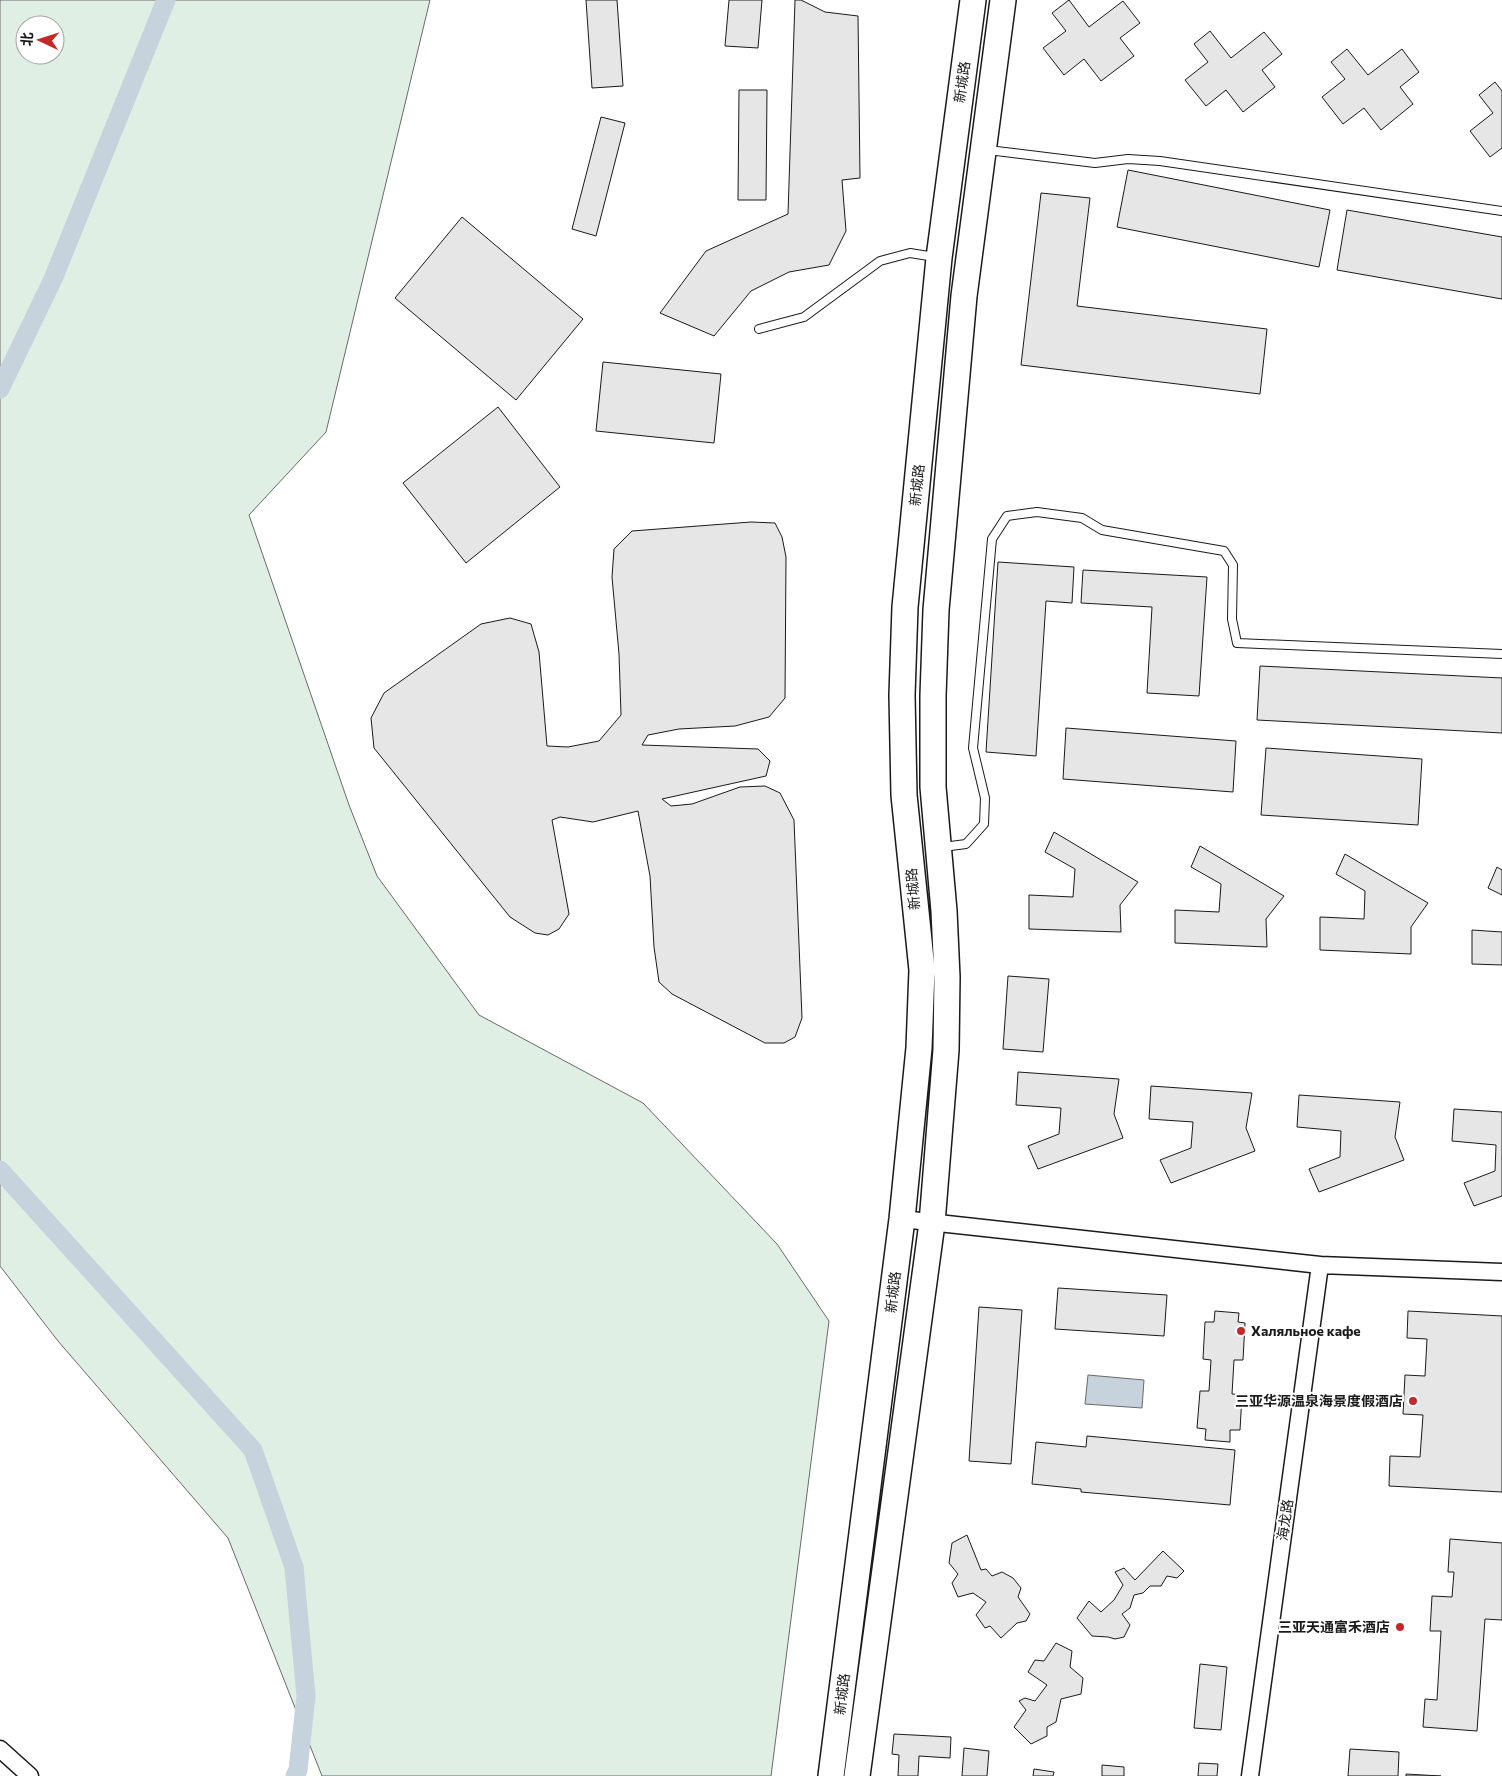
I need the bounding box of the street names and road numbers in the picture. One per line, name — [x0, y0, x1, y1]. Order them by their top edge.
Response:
street label: 新城路 — [950, 60, 973, 104]
street label: 新城路 — [906, 463, 927, 507]
street label: 新城路 — [902, 867, 923, 911]
street label: 新城路 — [882, 1270, 903, 1314]
street label: 海龙路 — [1273, 1498, 1296, 1542]
street label: 新城路 — [831, 1672, 852, 1716]

